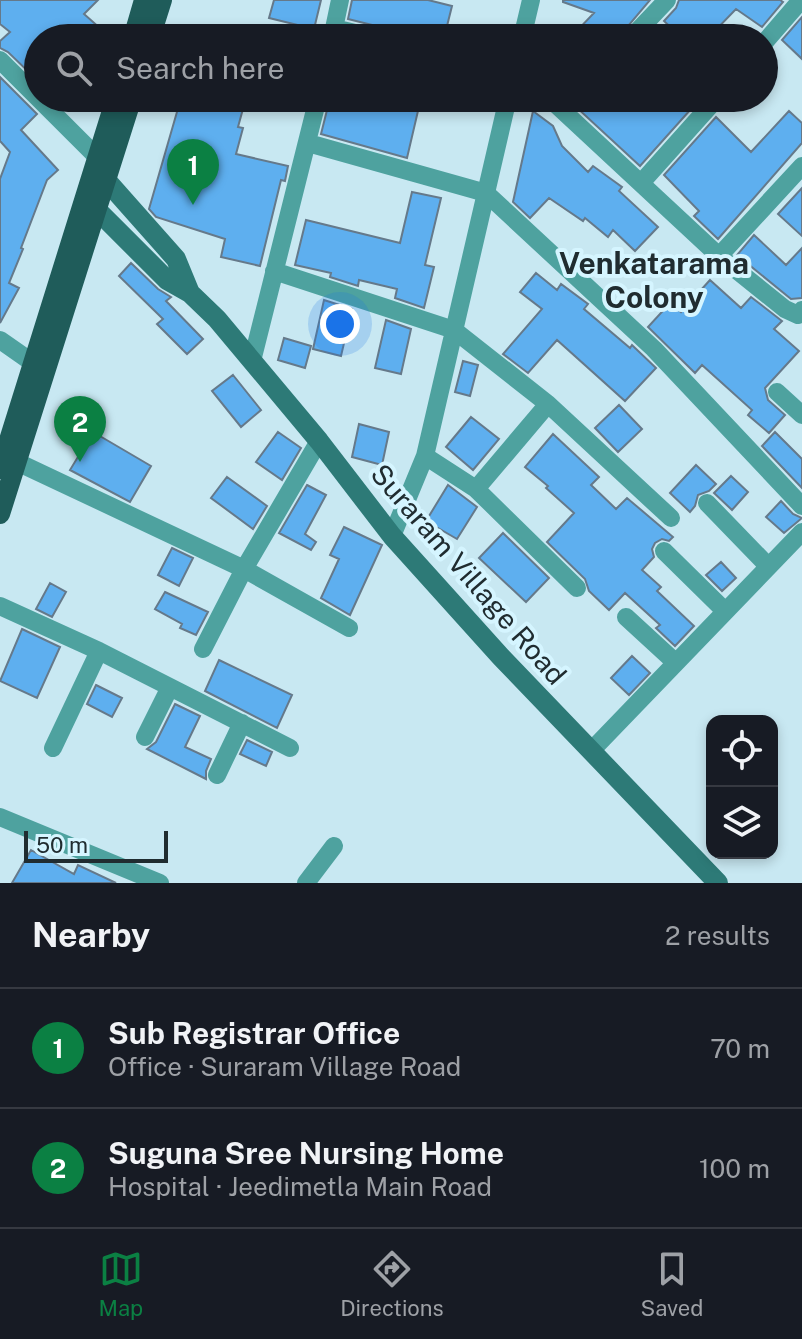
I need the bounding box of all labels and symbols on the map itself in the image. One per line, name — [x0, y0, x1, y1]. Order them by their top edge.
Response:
pin: 1 — [167, 139, 219, 205]
district label: Venkatarama Colony — [559, 245, 749, 315]
your location — [320, 304, 360, 344]
pin: 2 — [54, 396, 106, 462]
street label: Suraram Village Road — [364, 457, 574, 691]
scale bar — [24, 827, 168, 863]

